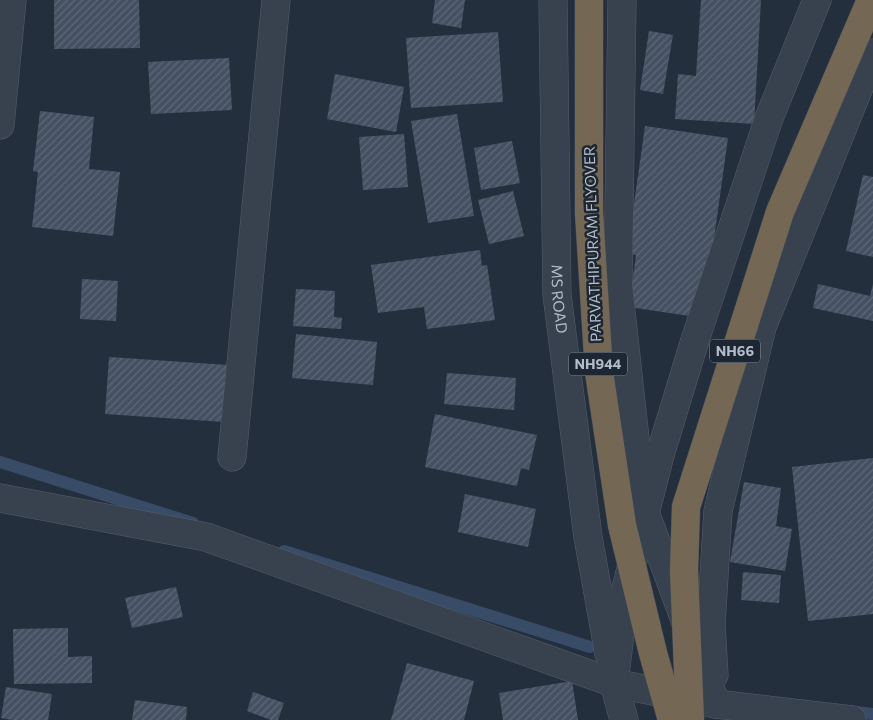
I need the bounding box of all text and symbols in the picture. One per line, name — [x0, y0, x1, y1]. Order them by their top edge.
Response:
street label: PARVATHIPURAM FLYOVER — [580, 146, 604, 342]
street label: MS ROAD — [548, 264, 572, 334]
road number: NH66 — [710, 340, 760, 362]
road number: NH944 — [569, 352, 627, 376]

